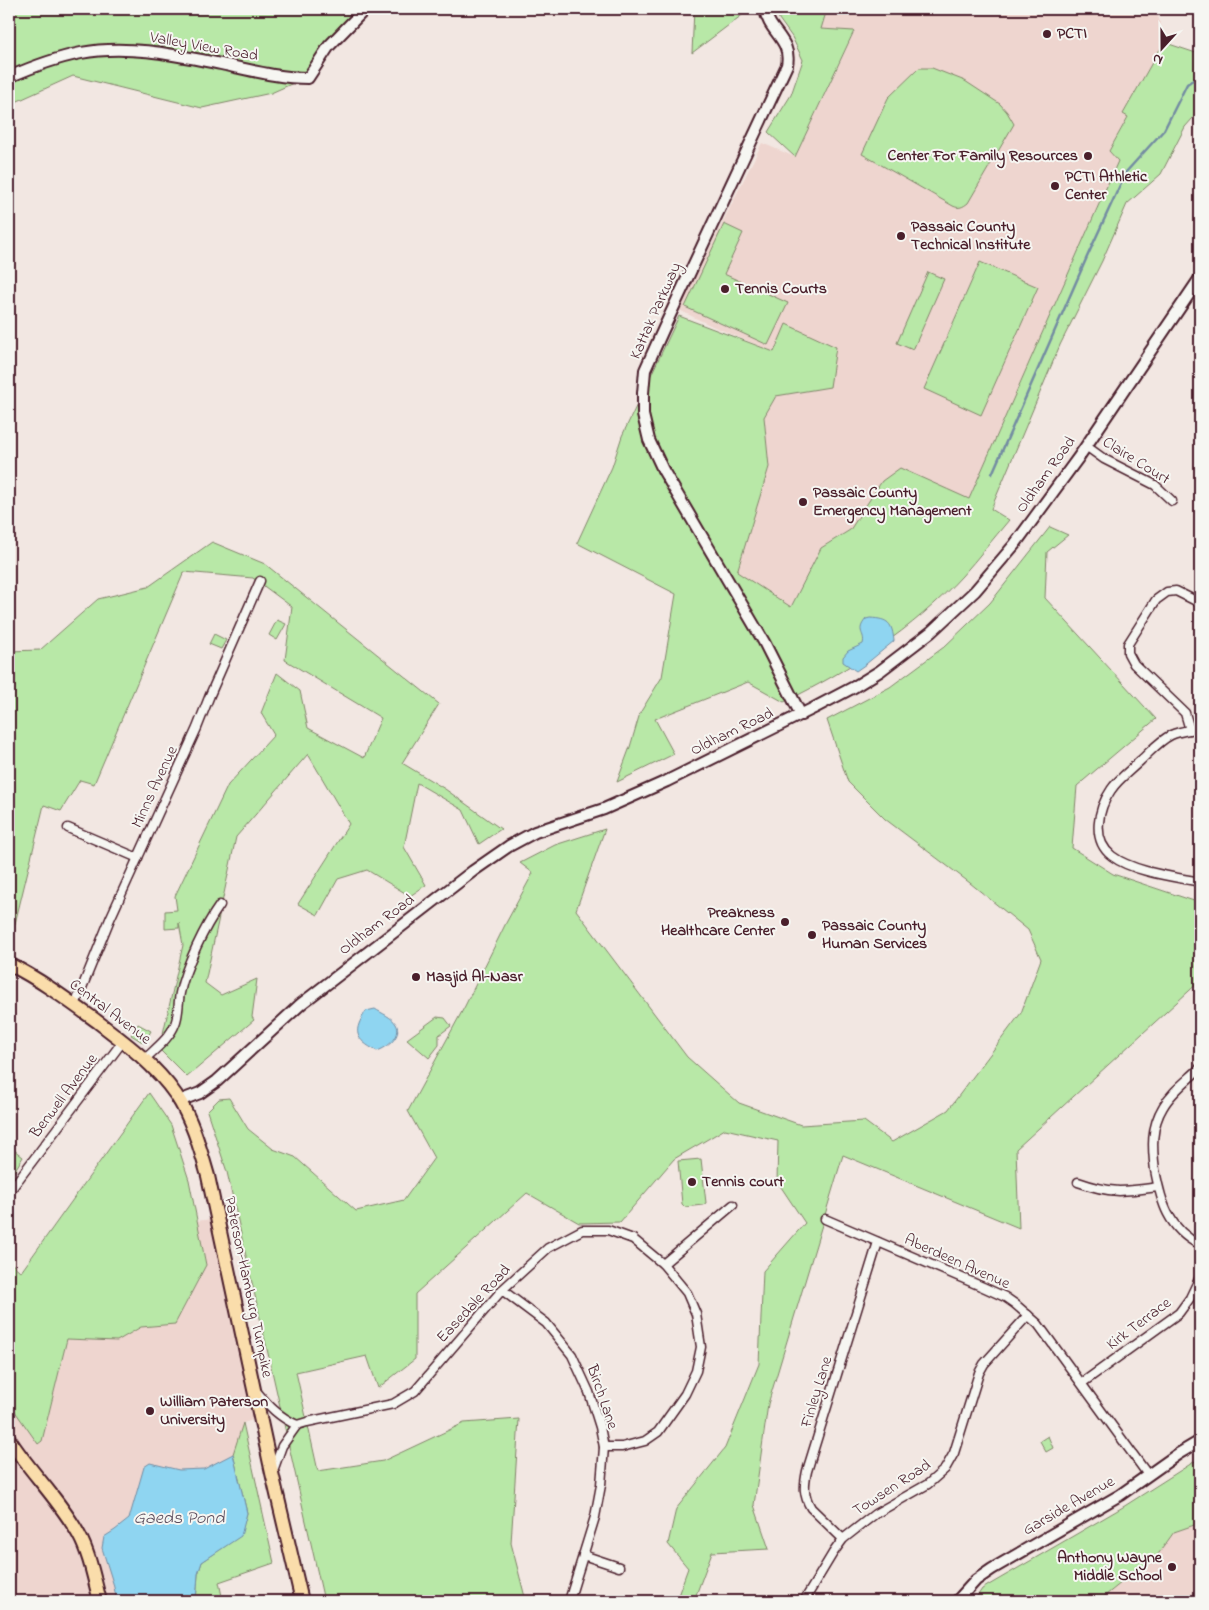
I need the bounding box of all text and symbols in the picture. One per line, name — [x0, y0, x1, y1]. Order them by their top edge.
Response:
place label: PCTI — [1057, 22, 1087, 46]
north arrow — [1136, 22, 1186, 72]
street label: Valley View Road — [147, 26, 260, 68]
marker: PCTI — [1041, 28, 1053, 40]
text: N — [1150, 47, 1166, 70]
place label: Center For Family Resources — [888, 144, 1078, 169]
marker: Center For Family Resources — [1082, 150, 1094, 162]
place label: PCTI Athletic Center — [1065, 165, 1148, 207]
marker: PCTI Athletic Center — [1049, 180, 1061, 192]
place label: Passaic County Technical Institute — [911, 215, 1031, 257]
marker: Passaic County Technical Institute — [895, 230, 907, 242]
street label: Kattak Parkway — [624, 259, 688, 363]
place label: Tennis Courts — [735, 277, 827, 301]
marker: Tennis Courts — [719, 283, 731, 295]
street label: Claire Court — [1098, 431, 1175, 492]
street label: Oldham Road — [1010, 432, 1082, 518]
place label: Passaic County Emergency Management — [813, 481, 972, 524]
marker: Passaic County Emergency Management — [797, 496, 809, 508]
street label: Oldham Road — [686, 702, 778, 762]
street label: Minns Avenue — [125, 741, 185, 832]
street label: Oldham Road — [334, 888, 420, 962]
place label: Preakness Healthcare Center — [661, 901, 776, 943]
place label: Passaic County Human Services — [822, 914, 927, 956]
marker: Preakness Healthcare Center — [779, 916, 791, 928]
marker: Passaic County Human Services — [806, 929, 818, 941]
place label: Masjid Al-Nasr — [426, 965, 524, 989]
marker: Masjid Al-Nasr — [410, 971, 422, 983]
street label: Central Avenue — [64, 973, 157, 1051]
street label: Benwell Avenue — [24, 1048, 104, 1144]
place label: Tennis court — [702, 1170, 785, 1194]
marker: Tennis court — [686, 1176, 698, 1188]
street label: Paterson-Hamburg Turnpike — [217, 1194, 279, 1381]
street label: Aberdeen Avenue — [900, 1228, 1014, 1296]
street label: Easedale Road — [431, 1259, 517, 1349]
street label: Kirk Terrace — [1102, 1291, 1177, 1356]
street label: Finley Lane — [794, 1353, 839, 1432]
street label: Birch Lane — [579, 1361, 625, 1433]
place label: William Paterson University — [160, 1390, 268, 1433]
marker: William Paterson University — [144, 1405, 156, 1417]
street label: Towsen Road — [848, 1454, 936, 1522]
street label: Garside Avenue — [1019, 1470, 1120, 1542]
water label: Gaeds Pond — [134, 1506, 225, 1532]
place label: Anthony Wayne Middle School — [1057, 1546, 1163, 1588]
marker: Anthony Wayne Middle School — [1166, 1561, 1178, 1573]

